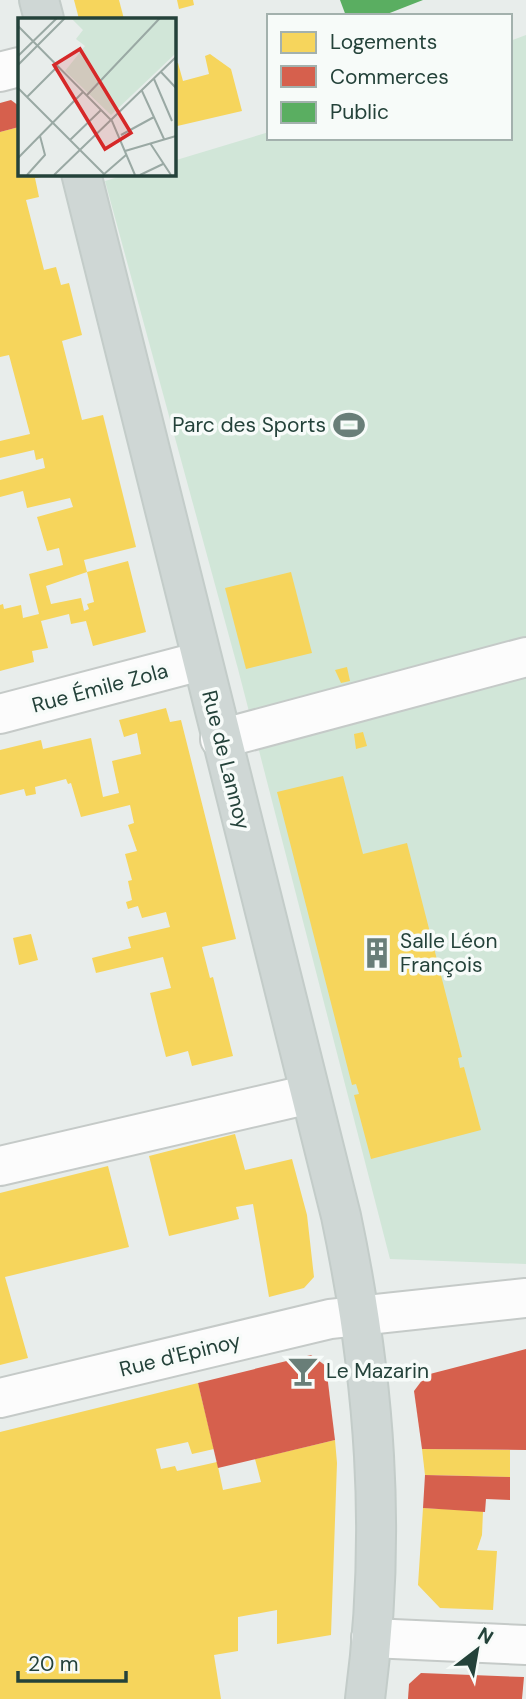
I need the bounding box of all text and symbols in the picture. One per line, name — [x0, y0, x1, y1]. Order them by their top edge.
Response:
legend — [267, 14, 512, 140]
inset map — [18, 18, 175, 175]
text: Logements — [330, 28, 437, 56]
text: Commerces — [330, 63, 449, 91]
text: Public — [330, 98, 389, 126]
sports icon: Parc des Sports — [332, 408, 366, 442]
place label: Parc des Sports — [172, 411, 326, 439]
street label: Rue Émile Zola — [29, 656, 171, 720]
street label: Rue de Lannoy — [195, 687, 257, 833]
place label: Salle Léon François — [400, 927, 498, 979]
building icon: Salle Léon François — [360, 936, 394, 970]
street label: Rue d'Epinoy — [116, 1326, 244, 1384]
bar icon: Le Mazarin — [286, 1354, 320, 1388]
place label: Le Mazarin — [326, 1357, 429, 1385]
north arrow — [442, 1615, 512, 1685]
text: N — [473, 1622, 498, 1650]
scale bar — [18, 1640, 126, 1684]
text: 20 m — [28, 1650, 79, 1678]

